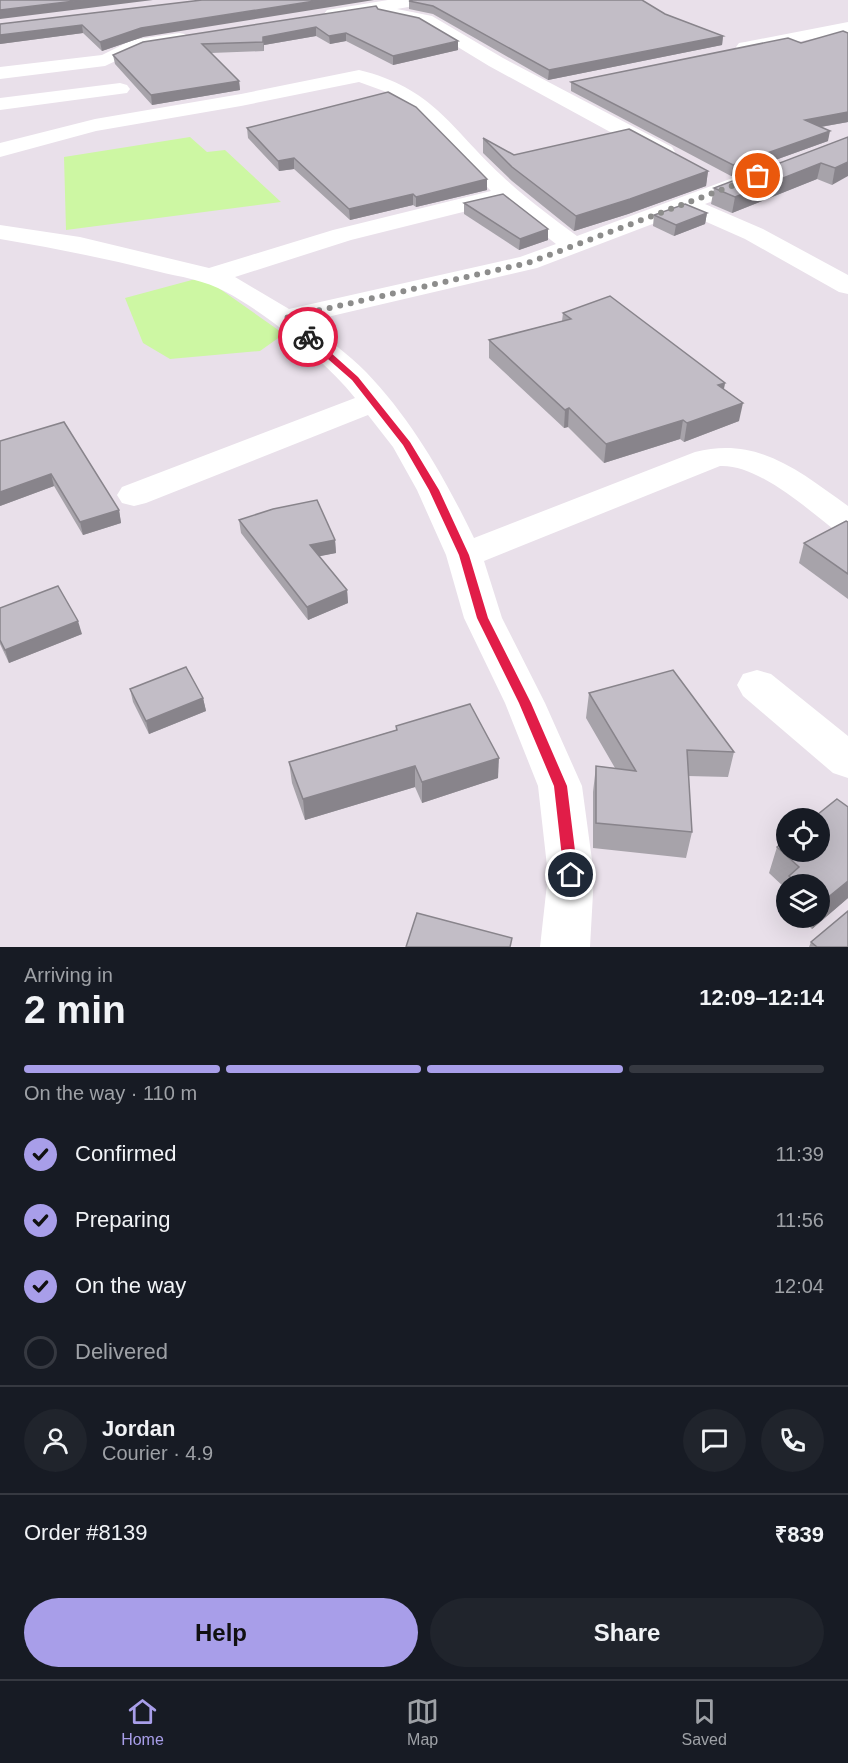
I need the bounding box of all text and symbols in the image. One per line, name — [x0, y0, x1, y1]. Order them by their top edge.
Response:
pin — [732, 150, 783, 201]
icon: bag — [741, 159, 774, 192]
courier — [278, 307, 338, 367]
icon: bike — [292, 321, 325, 354]
map controls — [776, 808, 830, 928]
button: locate — [776, 808, 830, 862]
pin — [545, 849, 596, 900]
icon: home — [554, 858, 587, 891]
button: layers — [776, 874, 830, 928]
text: Arriving in — [24, 964, 113, 986]
text: 12:09–12:14 — [699, 985, 824, 1010]
text: 2 min — [24, 988, 126, 1031]
text: On the way · 110 m — [24, 1082, 197, 1104]
icon: check — [24, 1138, 57, 1171]
text: Confirmed — [75, 1141, 176, 1166]
text: 11:39 — [775, 1143, 824, 1165]
icon: check — [24, 1204, 57, 1237]
text: Preparing — [75, 1207, 170, 1232]
text: 11:56 — [775, 1209, 824, 1231]
icon: check — [24, 1270, 57, 1303]
text: On the way — [75, 1273, 186, 1298]
text: 12:04 — [774, 1275, 824, 1297]
text: Delivered — [75, 1339, 168, 1364]
button: person — [24, 1409, 87, 1472]
button: chat — [683, 1409, 746, 1472]
button: phone — [761, 1409, 824, 1472]
text: Jordan — [102, 1416, 175, 1441]
text: Courier · 4.9 — [102, 1442, 213, 1464]
text: Order #8139 — [24, 1520, 148, 1545]
text: ₹839 — [775, 1522, 824, 1547]
button: Help — [24, 1598, 418, 1667]
button: Share — [430, 1598, 824, 1667]
tab: Home — [121, 1695, 164, 1749]
tab: Map — [406, 1695, 439, 1749]
tab: Saved — [681, 1695, 727, 1749]

